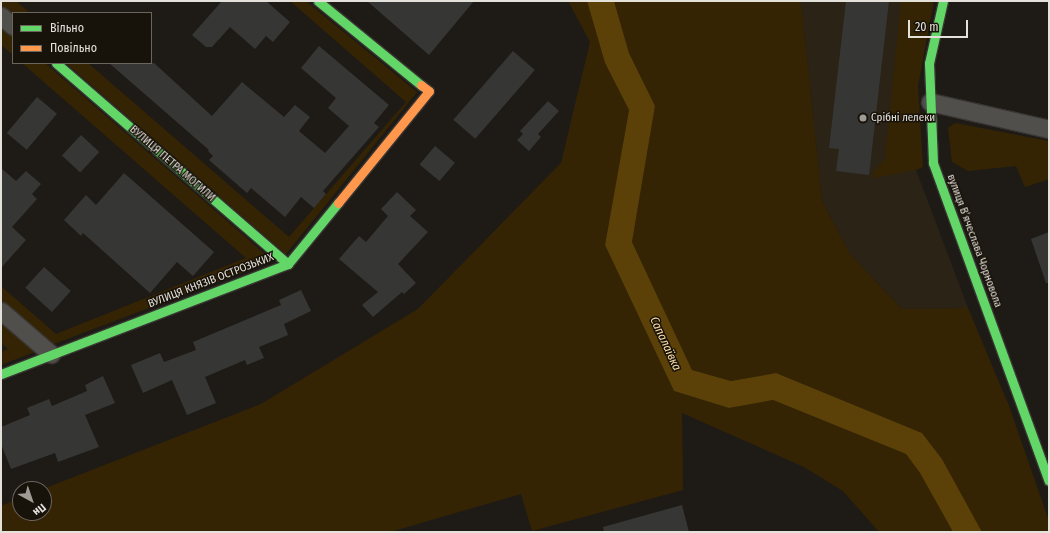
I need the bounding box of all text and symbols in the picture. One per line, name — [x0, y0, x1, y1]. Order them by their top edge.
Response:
legend — [12, 12, 152, 64]
scale bar — [910, 12, 970, 38]
text: 20 m — [915, 20, 939, 34]
text: Вільно — [50, 21, 84, 35]
text: Повільно — [50, 41, 97, 55]
place label: Срібні лелеки — [871, 111, 935, 125]
marker: Срібні лелеки — [858, 113, 868, 123]
street label: ВУЛИЦЯ ПЕТРА МОГИЛИ — [126, 123, 218, 205]
street label: вулиця Вʼячеслава Чорновола — [944, 173, 1004, 309]
street label: ВУЛИЦЯ КНЯЗІВ ОСТРОЗЬКИХ — [146, 251, 276, 311]
water label: Сапалаївка — [646, 315, 684, 373]
north arrow — [12, 481, 52, 521]
text: Пн — [30, 501, 48, 519]

